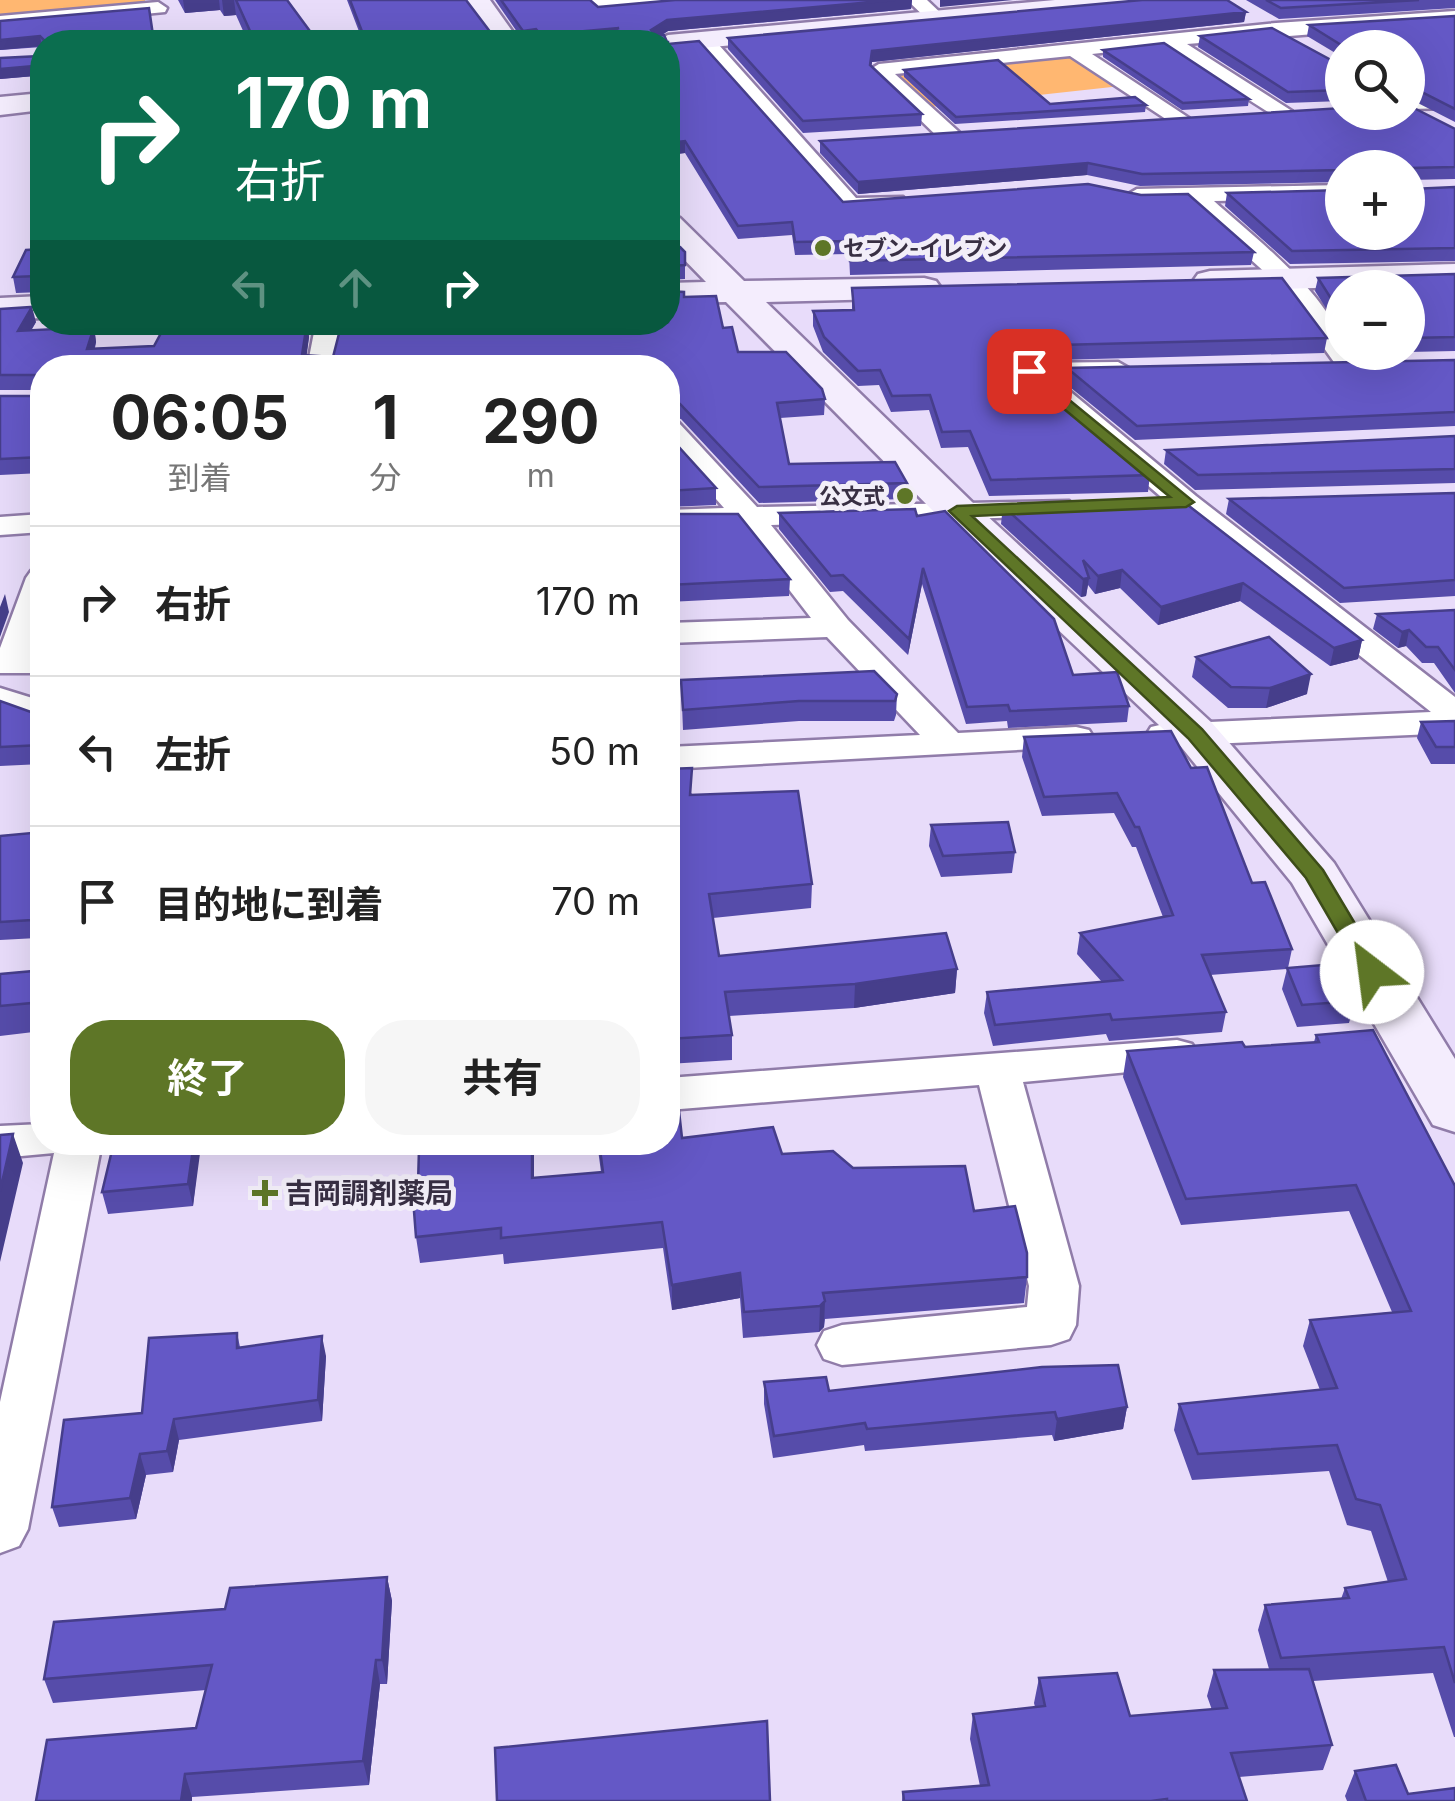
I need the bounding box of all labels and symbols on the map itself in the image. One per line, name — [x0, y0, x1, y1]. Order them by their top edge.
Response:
place label: セブン-イレブン — [843, 235, 1007, 261]
marker: セブン-イレブン — [812, 237, 834, 259]
pin — [987, 329, 1072, 414]
place label: 公文式 — [819, 483, 885, 509]
marker: 公文式 — [894, 485, 916, 507]
position arrow — [1320, 920, 1424, 1024]
place label: 吉岡調剤薬局 — [285, 1176, 453, 1210]
marker: 吉岡調剤薬局 — [254, 1182, 276, 1204]

